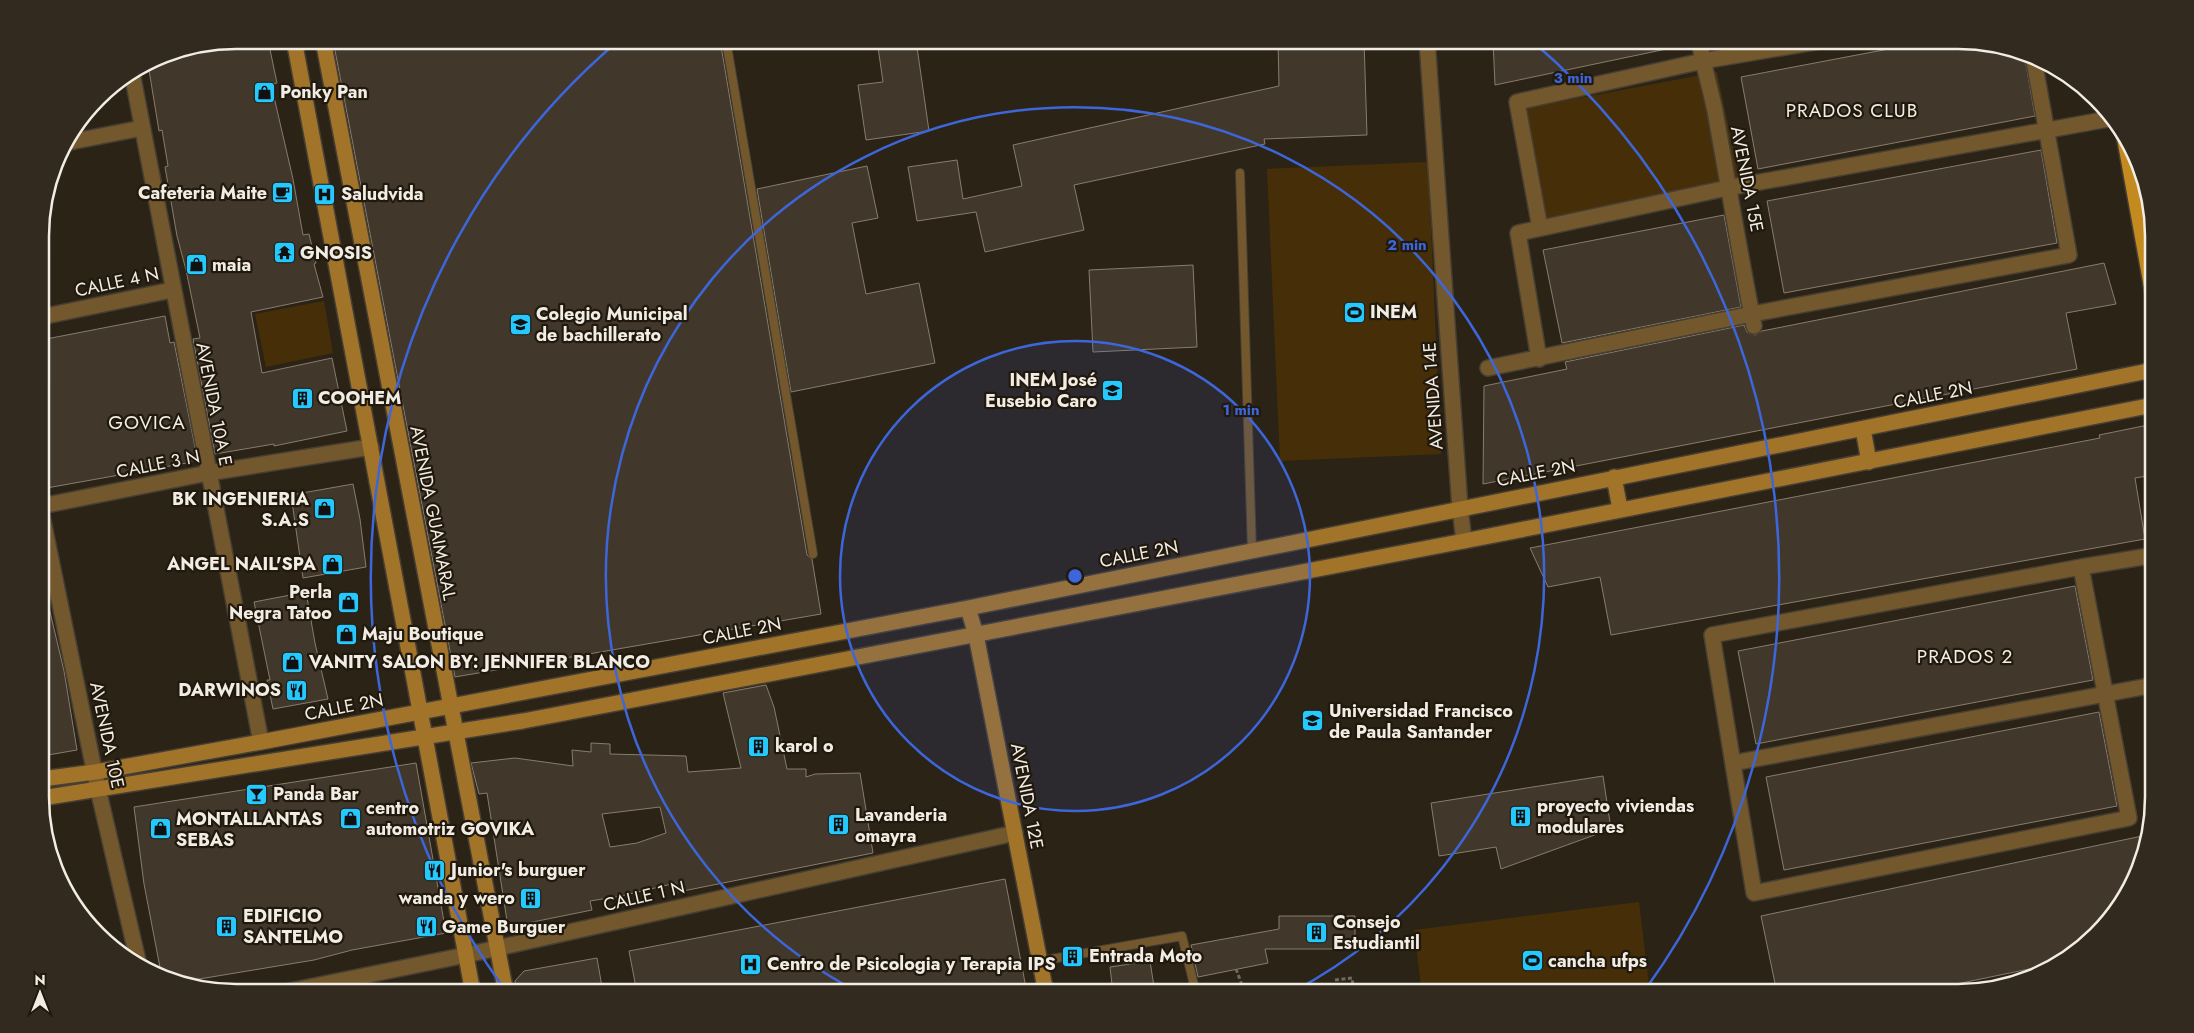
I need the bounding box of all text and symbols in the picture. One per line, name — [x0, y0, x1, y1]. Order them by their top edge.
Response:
text: 3 min — [1554, 67, 1592, 89]
place label: Ponky Pan — [280, 79, 368, 105]
shop icon: Ponky Pan — [252, 80, 276, 104]
district label: PRADOS CLUB — [1786, 97, 1918, 124]
street label: AVENIDA 15E — [1724, 124, 1770, 234]
place label: Cafeteria Maite — [138, 180, 267, 206]
cafe icon: Cafeteria Maite — [271, 181, 295, 205]
place label: Saludvida — [341, 181, 424, 207]
hospital icon: Saludvida — [313, 182, 337, 206]
text: 2 min — [1387, 234, 1427, 256]
place label: GNOSIS — [300, 240, 372, 266]
temple icon: GNOSIS — [272, 241, 296, 265]
place label: maia — [212, 252, 251, 278]
shop icon: maia — [184, 253, 208, 277]
street label: CALLE 4 N — [73, 260, 161, 304]
place label: INEM — [1370, 299, 1417, 325]
sports icon: INEM — [1342, 300, 1366, 324]
place label: Colegio Municipal de bachillerato — [536, 301, 688, 348]
school or university icon: Colegio Municipal de bachillerato — [508, 312, 532, 336]
street label: AVENIDA 10A E — [189, 340, 239, 468]
street label: AVENIDA 14E — [1416, 341, 1450, 451]
place label: INEM José Eusebio Caro — [985, 367, 1097, 414]
street label: CALLE 2N — [1891, 375, 1975, 415]
school or university icon: INEM José Eusebio Caro — [1101, 378, 1125, 402]
place label: COOHEM — [318, 385, 401, 411]
building icon: COOHEM — [290, 386, 314, 410]
text: 1 min — [1222, 399, 1260, 421]
district label: GOVICA — [108, 409, 186, 436]
street label: AVENIDA GUAIMARAL — [403, 424, 463, 602]
street label: CALLE 3 N — [114, 443, 202, 485]
street label: CALLE 2N — [1494, 453, 1578, 493]
place label: BK INGENIERIA S.A.S — [172, 486, 310, 533]
shop icon: BK INGENIERIA S.A.S — [313, 497, 337, 521]
street label: CALLE 2N — [1097, 534, 1181, 574]
place label: ANGEL NAIL'SPA — [166, 551, 317, 577]
shop icon: ANGEL NAIL'SPA — [320, 552, 344, 576]
centre of rings — [1066, 567, 1084, 585]
place label: Perla Negra Tatoo — [229, 579, 332, 626]
shop icon: Perla Negra Tatoo — [336, 590, 360, 614]
street label: CALLE 2N — [700, 611, 784, 651]
place label: Maju Boutique — [362, 621, 484, 647]
shop icon: Maju Boutique — [334, 622, 358, 646]
district label: PRADOS 2 — [1917, 643, 2013, 670]
place label: VANITY SALON BY: JENNIFER BLANCO — [308, 649, 650, 675]
shop icon: VANITY SALON BY: JENNIFER BLANCO — [281, 650, 305, 674]
place label: DARWINOS — [178, 677, 281, 703]
restaurant icon: DARWINOS — [285, 678, 309, 702]
street label: AVENIDA 10E — [83, 679, 131, 791]
street label: CALLE 2N — [302, 687, 386, 727]
place label: Universidad Francisco de Paula Santander — [1329, 698, 1513, 745]
school or university icon: Universidad Francisco de Paula Santander — [1301, 709, 1325, 733]
place label: karol o — [775, 733, 834, 759]
building icon: karol o — [747, 734, 771, 758]
street label: AVENIDA 12E — [1004, 741, 1050, 851]
place label: Panda Bar — [273, 781, 360, 807]
bar icon: Panda Bar — [245, 782, 269, 806]
place label: proyecto viviendas modulares — [1537, 793, 1694, 840]
place label: centro automotriz GOVIKA — [366, 795, 535, 842]
place label: Lavanderia omayra — [855, 802, 947, 849]
building icon: proyecto viviendas modulares — [1509, 804, 1533, 828]
place label: MONTALLANTAS SEBAS — [176, 806, 322, 853]
shop icon: centro automotriz GOVIKA — [338, 806, 362, 830]
building icon: Lavanderia omayra — [827, 813, 851, 837]
shop icon: MONTALLANTAS SEBAS — [148, 817, 172, 841]
place label: Junior's burguer — [448, 857, 586, 883]
restaurant icon: Junior's burguer — [423, 858, 447, 882]
street label: CALLE 1 N — [601, 874, 687, 918]
place label: wanda y wero — [398, 885, 515, 911]
building icon: wanda y wero — [519, 886, 543, 910]
place label: EDIFICIO SANTELMO — [243, 903, 343, 950]
place label: Consejo Estudiantil — [1333, 909, 1420, 956]
building icon: EDIFICIO SANTELMO — [215, 914, 239, 938]
place label: Game Burguer — [442, 914, 566, 940]
restaurant icon: Game Burguer — [414, 915, 438, 939]
building icon: Consejo Estudiantil — [1305, 920, 1329, 944]
place label: Entrada Moto — [1089, 943, 1203, 969]
building icon: Entrada Moto — [1061, 944, 1085, 968]
place label: cancha ufps — [1548, 948, 1647, 974]
sports icon: cancha ufps — [1520, 949, 1544, 973]
place label: Centro de Psicologia y Terapia IPS — [767, 951, 1056, 977]
hospital icon: Centro de Psicologia y Terapia IPS — [739, 952, 763, 976]
north arrow — [15, 968, 65, 1018]
text: N — [34, 970, 46, 990]

